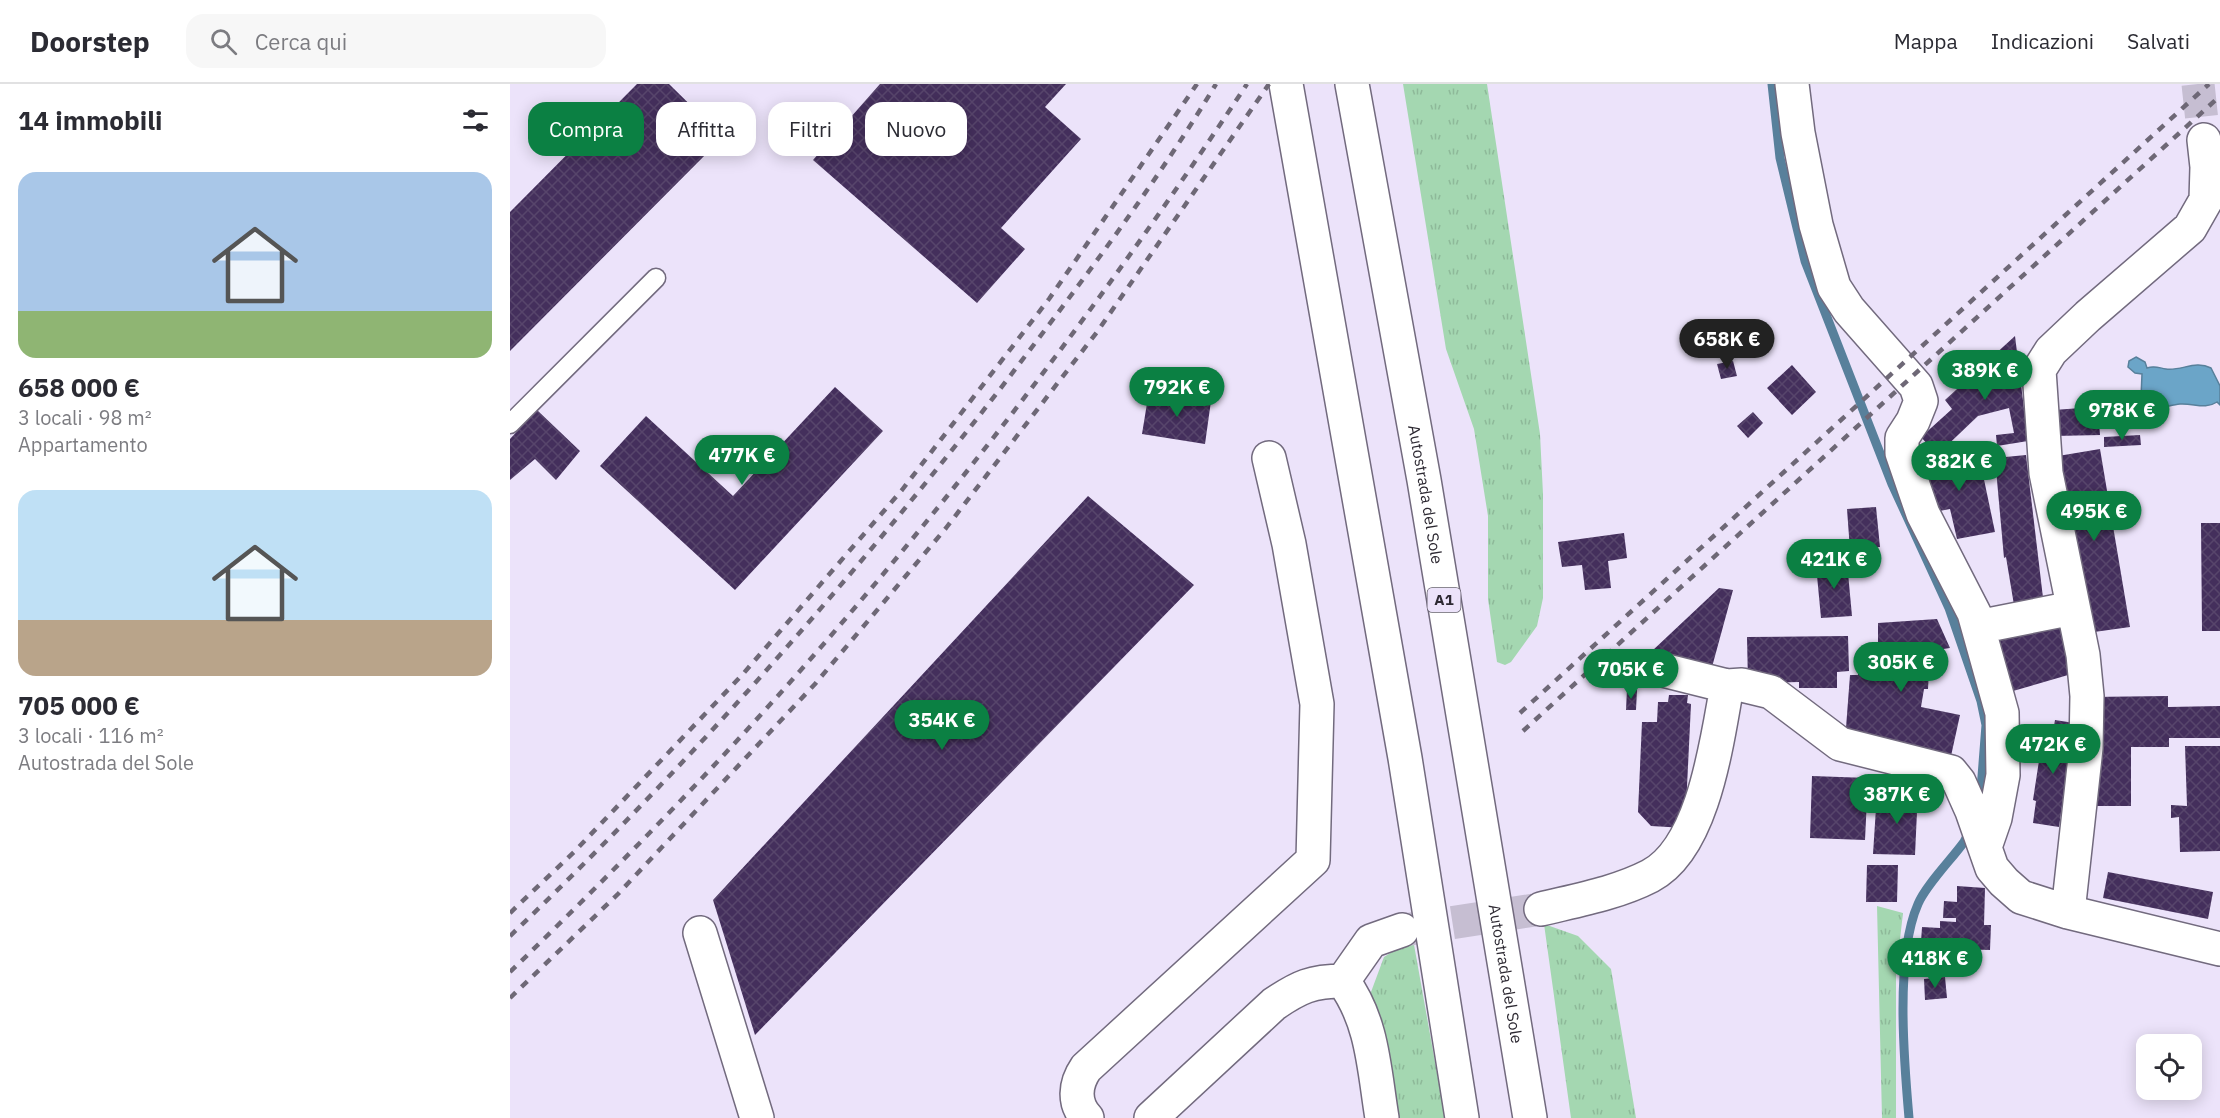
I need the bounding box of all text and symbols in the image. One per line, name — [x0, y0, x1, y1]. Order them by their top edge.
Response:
search box — [186, 14, 606, 68]
text: Doorstep — [30, 23, 150, 60]
icon: search — [207, 25, 240, 58]
text: Cerca qui — [255, 27, 347, 56]
text: Mappa — [1894, 27, 1958, 55]
text: Indicazioni — [1991, 27, 2094, 55]
text: Salvati — [2127, 27, 2190, 55]
chip: Compra — [528, 102, 644, 156]
chip: Affitta — [656, 102, 756, 156]
chip: Filtri — [768, 102, 853, 156]
chip: Nuovo — [865, 102, 967, 156]
text: 14 immobili — [18, 103, 162, 137]
icon: filters — [459, 104, 492, 137]
icon: home — [201, 211, 309, 319]
pin: 658K € — [1678, 319, 1776, 370]
text: 658K € — [1693, 325, 1761, 352]
pin: 389K € — [1936, 350, 2034, 401]
text: 389K € — [1951, 356, 2019, 383]
pin: 792K € — [1128, 367, 1226, 418]
text: 658 000 € — [18, 370, 140, 404]
text: 792K € — [1143, 373, 1211, 400]
pin: 978K € — [2073, 390, 2171, 441]
text: 978K € — [2088, 396, 2156, 423]
text: 3 locali · 98 m² — [18, 404, 152, 431]
street label: Autostrada del Sole — [1404, 423, 1448, 566]
text: Appartamento — [18, 431, 148, 458]
pin: 477K € — [693, 435, 791, 486]
text: 477K € — [708, 441, 776, 468]
pin: 382K € — [1910, 441, 2008, 492]
text: 382K € — [1925, 447, 1993, 474]
pin: 495K € — [2045, 491, 2143, 542]
text: 495K € — [2060, 497, 2128, 524]
icon: home — [201, 529, 309, 637]
pin: 421K € — [1785, 539, 1883, 590]
text: 421K € — [1800, 545, 1868, 572]
road number: A1 — [1428, 588, 1460, 612]
pin: 305K € — [1852, 642, 1950, 693]
text: 305K € — [1867, 648, 1935, 675]
pin: 705K € — [1582, 649, 1680, 700]
text: 705K € — [1597, 655, 1665, 682]
text: 705 000 € — [18, 688, 140, 722]
pin: 354K € — [893, 700, 991, 751]
text: 354K € — [908, 706, 976, 733]
text: 3 locali · 116 m² — [18, 722, 164, 749]
pin: 472K € — [2004, 724, 2102, 775]
text: 472K € — [2019, 730, 2087, 757]
text: Autostrada del Sole — [18, 749, 194, 776]
pin: 387K € — [1848, 774, 1946, 825]
text: 387K € — [1863, 780, 1931, 807]
street label: Autostrada del Sole — [1485, 903, 1527, 1045]
pin: 418K € — [1886, 938, 1984, 989]
text: 418K € — [1901, 944, 1969, 971]
map controls — [2136, 1034, 2202, 1100]
button: locate — [2136, 1034, 2202, 1100]

